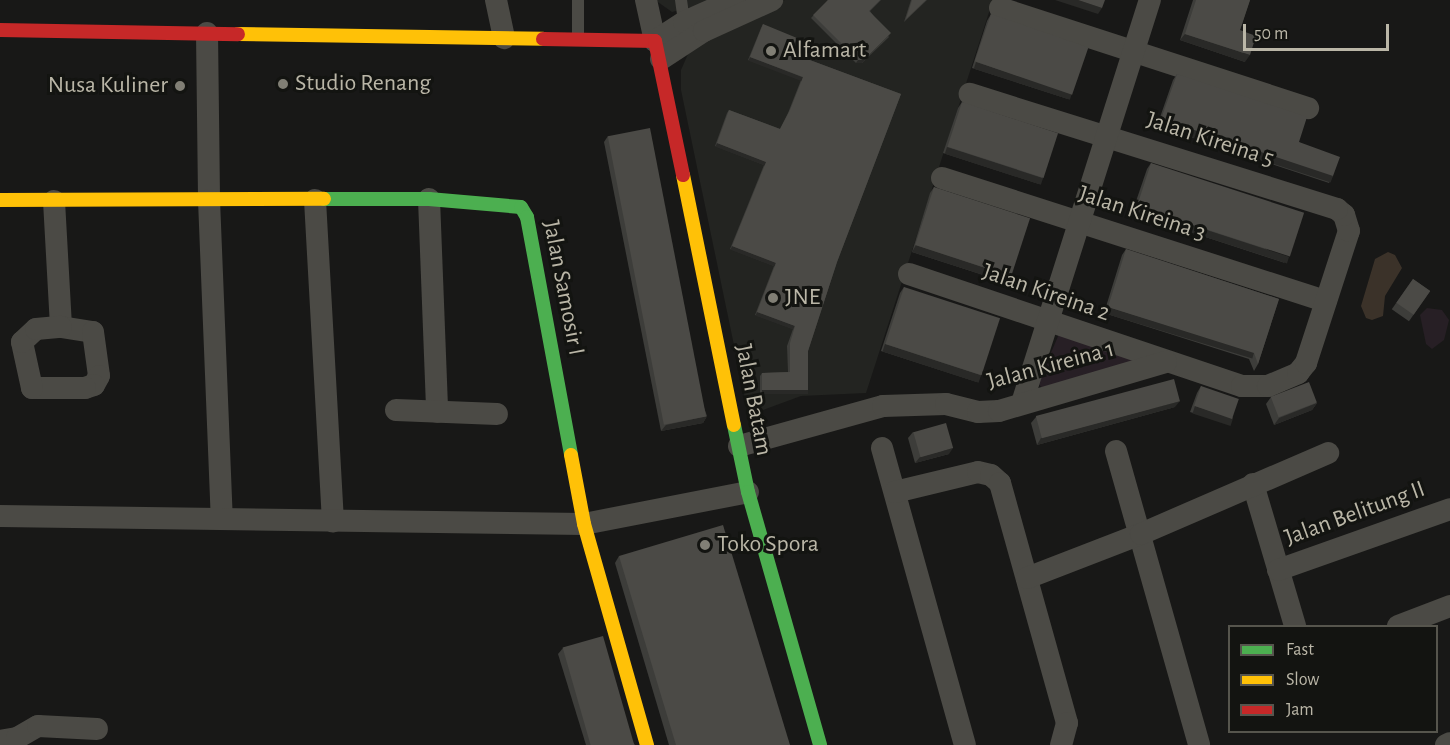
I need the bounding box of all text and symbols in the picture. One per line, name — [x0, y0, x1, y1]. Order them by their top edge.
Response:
scale bar — [1246, 12, 1392, 50]
text: 50 m — [1254, 25, 1288, 43]
place label: Alfamart — [783, 37, 866, 65]
marker: Alfamart — [764, 44, 778, 58]
place label: Studio Renang — [295, 70, 431, 98]
place label: Nusa Kuliner — [48, 72, 168, 100]
marker: Studio Renang — [276, 77, 290, 91]
marker: Nusa Kuliner — [173, 79, 187, 93]
street label: Jalan Kireina 5 — [1143, 106, 1277, 174]
street label: Jalan Kireina 3 — [1075, 180, 1209, 248]
street label: Jalan Samosir I — [536, 218, 590, 358]
street label: Jalan Kireina 2 — [978, 258, 1114, 328]
place label: JNE — [785, 284, 820, 312]
marker: JNE — [766, 291, 780, 305]
street label: Jalan Kireina 1 — [984, 335, 1118, 397]
street label: Jalan Batam — [728, 342, 778, 458]
street label: Jalan Belitung II — [1281, 475, 1429, 553]
place label: Toko Spora — [717, 531, 819, 559]
marker: Toko Spora — [698, 538, 712, 552]
legend — [1228, 625, 1438, 733]
text: Fast — [1286, 641, 1314, 659]
text: Slow — [1286, 671, 1319, 689]
text: Jam — [1286, 701, 1314, 719]

